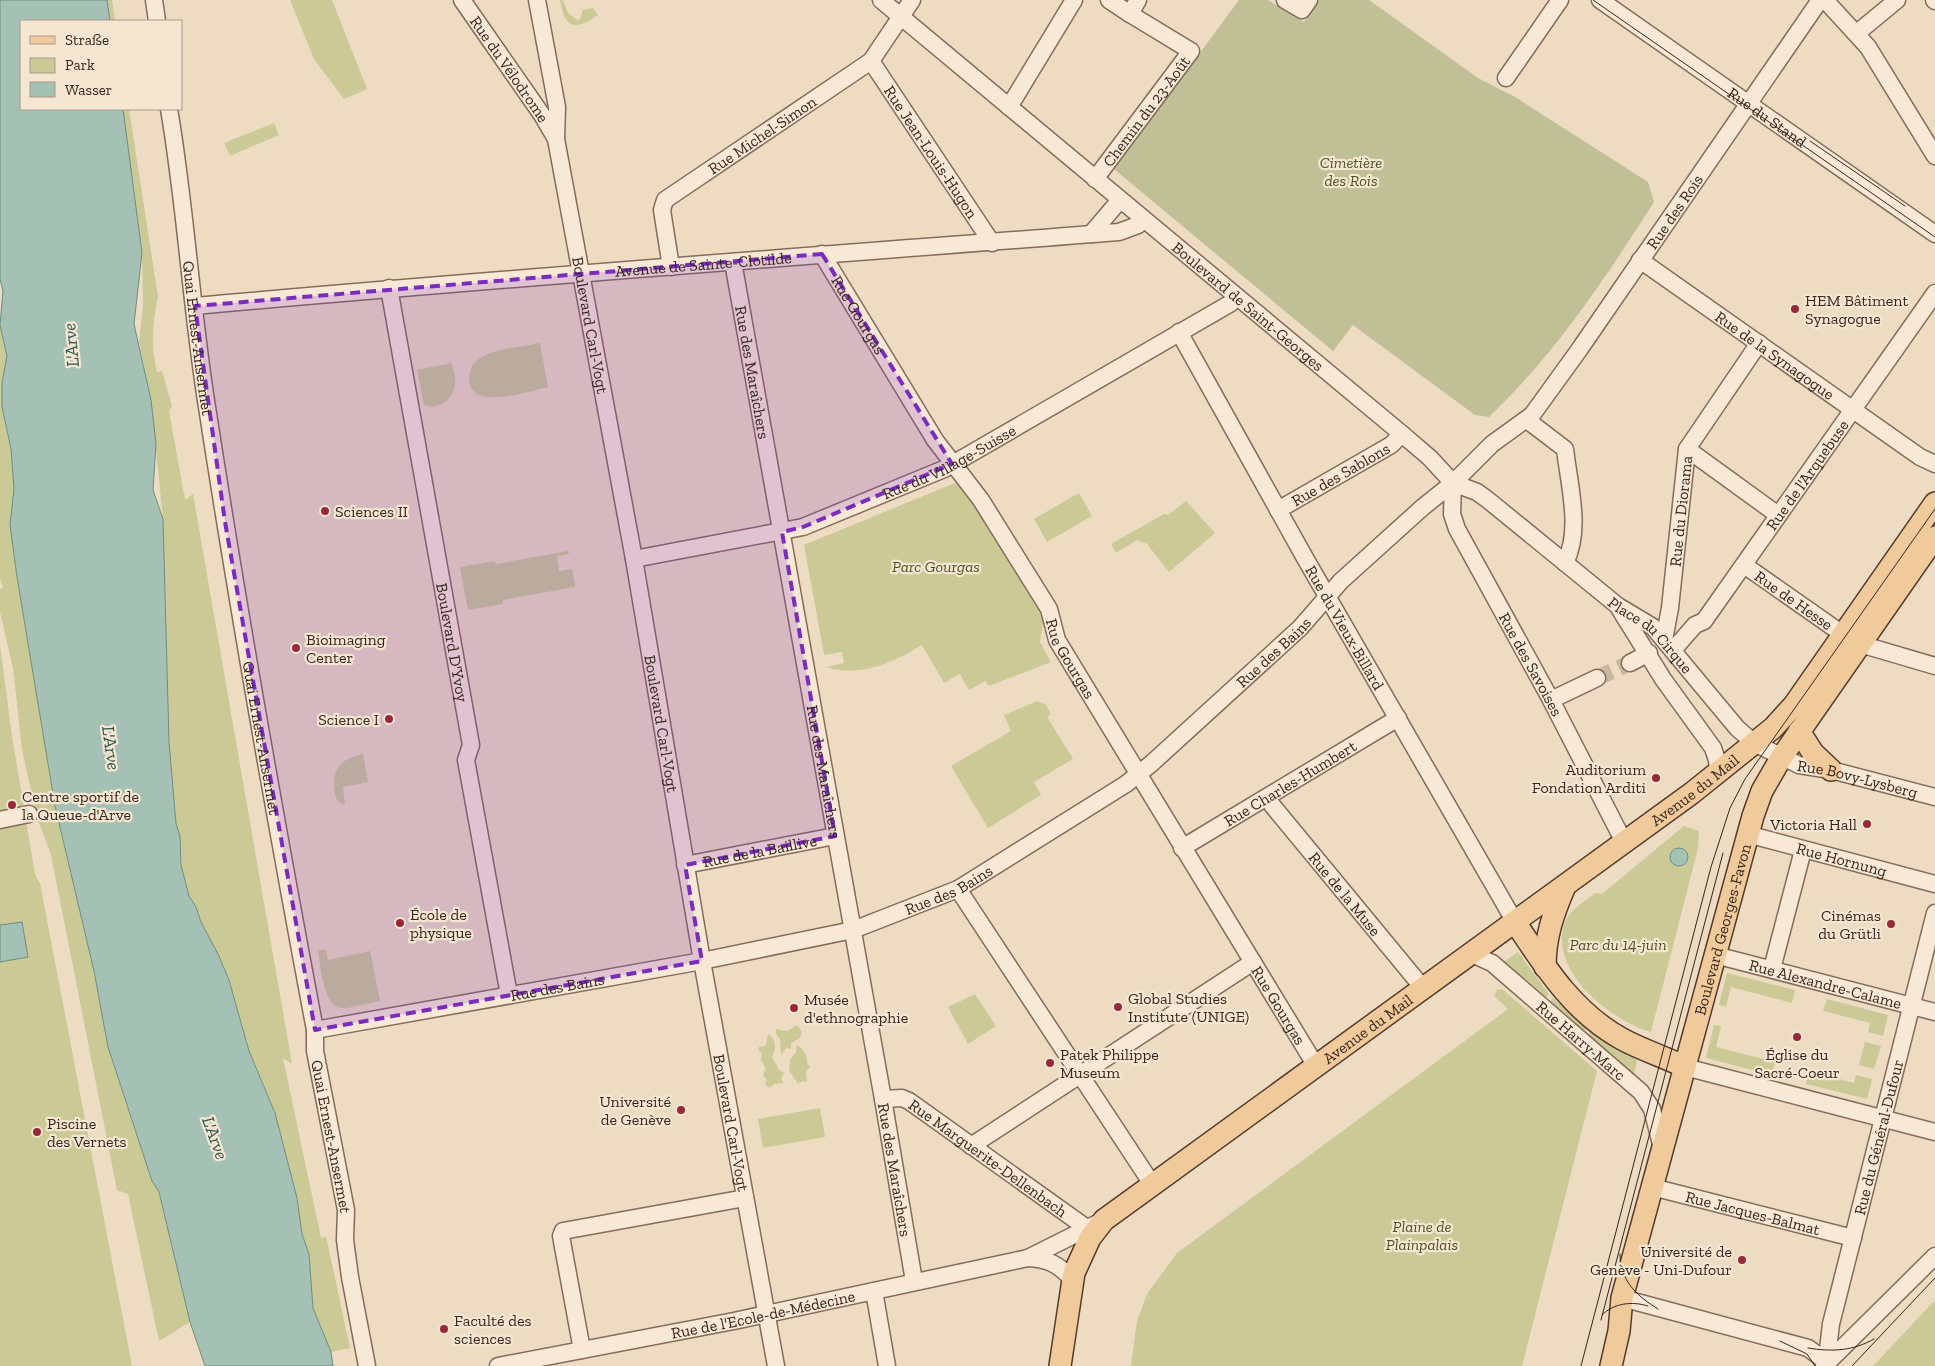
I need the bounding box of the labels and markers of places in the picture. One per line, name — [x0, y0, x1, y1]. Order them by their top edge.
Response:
place label: HEM Bâtiment Synagogue — [1805, 291, 1909, 328]
marker: HEM Bâtiment Synagogue — [1789, 303, 1801, 315]
place label: Sciences II — [335, 502, 408, 521]
marker: Sciences II — [319, 505, 331, 517]
place label: Bioimaging Center — [306, 630, 386, 667]
marker: Bioimaging Center — [290, 642, 302, 654]
place label: Science I — [318, 710, 379, 729]
marker: Science I — [383, 713, 395, 725]
place label: Auditorium Fondation Arditi — [1532, 760, 1647, 797]
marker: Auditorium Fondation Arditi — [1650, 772, 1662, 784]
place label: Centre sportif de la Queue-d'Arve — [22, 787, 139, 824]
marker: Centre sportif de la Queue-d'Arve — [6, 799, 18, 811]
place label: Victoria Hall — [1769, 815, 1857, 834]
marker: Victoria Hall — [1861, 818, 1873, 830]
place label: École de physique — [410, 905, 472, 942]
place label: Cinémas du Grütli — [1818, 906, 1882, 943]
marker: École de physique — [394, 917, 406, 929]
marker: Cinémas du Grütli — [1885, 918, 1897, 930]
place label: Global Studies Institute (UNIGE) — [1128, 989, 1249, 1026]
place label: Musée d'ethnographie — [804, 990, 908, 1027]
marker: Global Studies Institute (UNIGE) — [1112, 1001, 1124, 1013]
marker: Musée d'ethnographie — [788, 1002, 800, 1014]
marker: Église du Sacré-Coeur — [1791, 1031, 1803, 1043]
place label: Patek Philippe Museum — [1060, 1045, 1159, 1082]
place label: Église du Sacré-Coeur — [1754, 1045, 1840, 1082]
marker: Patek Philippe Museum — [1044, 1057, 1056, 1069]
place label: Université de Genève — [599, 1092, 671, 1129]
marker: Université de Genève — [675, 1104, 687, 1116]
place label: Piscine des Vernets — [47, 1114, 127, 1151]
marker: Piscine des Vernets — [31, 1126, 43, 1138]
place label: Université de Genève - Uni-Dufour — [1590, 1242, 1732, 1279]
marker: Université de Genève - Uni-Dufour — [1736, 1254, 1748, 1266]
place label: Faculté des sciences — [454, 1311, 531, 1348]
marker: Faculté des sciences — [438, 1323, 450, 1335]

